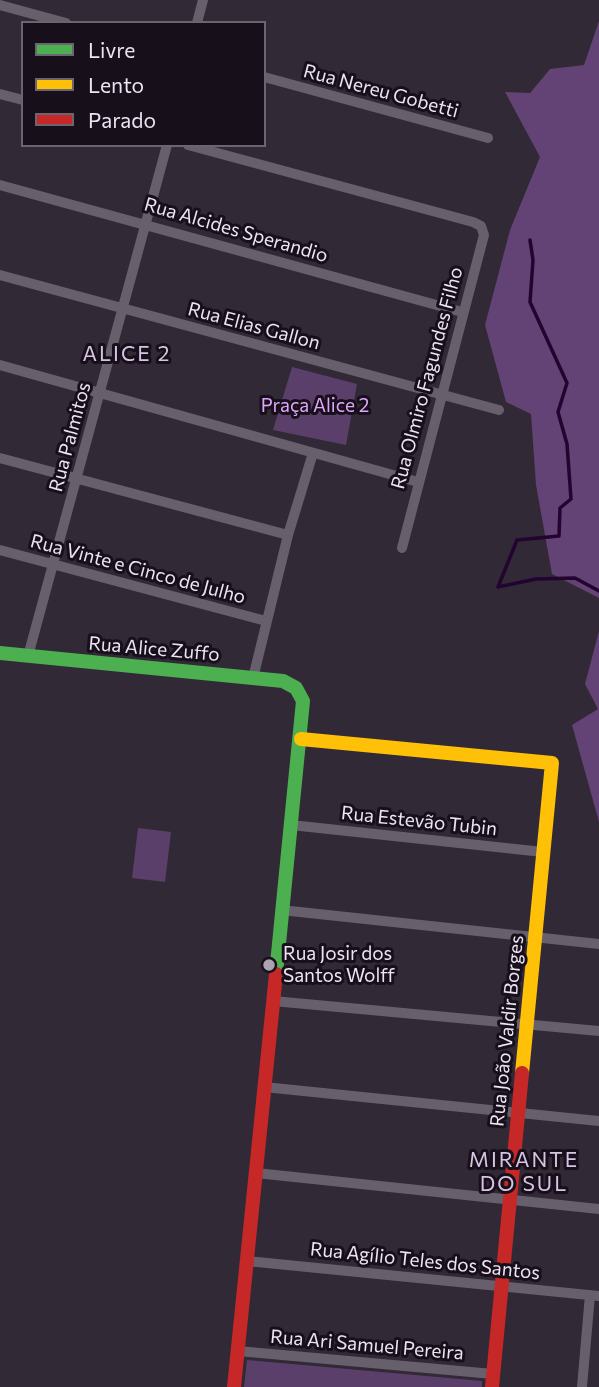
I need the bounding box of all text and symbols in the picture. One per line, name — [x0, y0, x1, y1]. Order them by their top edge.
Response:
legend — [21, 21, 266, 147]
text: Livre — [88, 37, 135, 62]
street label: Rua Nereu Gobetti — [301, 59, 461, 123]
text: Lento — [88, 72, 144, 97]
text: Parado — [88, 107, 156, 132]
street label: Rua Alcides Sperandio — [141, 193, 331, 267]
street label: Rua Olmiro Fagundes Filho — [386, 264, 468, 492]
street label: Rua Elias Gallon — [185, 297, 323, 355]
district label: ALICE 2 — [83, 341, 171, 367]
street label: Rua Palmitos — [44, 380, 96, 494]
park label: Praça Alice 2 — [261, 395, 369, 417]
street label: Rua Vinte e Cinco de Julho — [28, 529, 248, 609]
street label: Rua Alice Zuffo — [87, 632, 221, 666]
street label: Rua Estevão Tubin — [340, 801, 498, 841]
street label: Rua João Valdir Borges — [486, 934, 528, 1128]
place label: Rua Josir dos Santos Wolff — [283, 943, 395, 987]
marker: Rua Josir dos Santos Wolff — [261, 957, 277, 973]
district label: MIRANTE DO SUL — [470, 1147, 578, 1197]
street label: Rua Agílio Teles dos Santos — [309, 1238, 541, 1284]
street label: Rua Ari Samuel Pereira — [269, 1325, 465, 1365]

